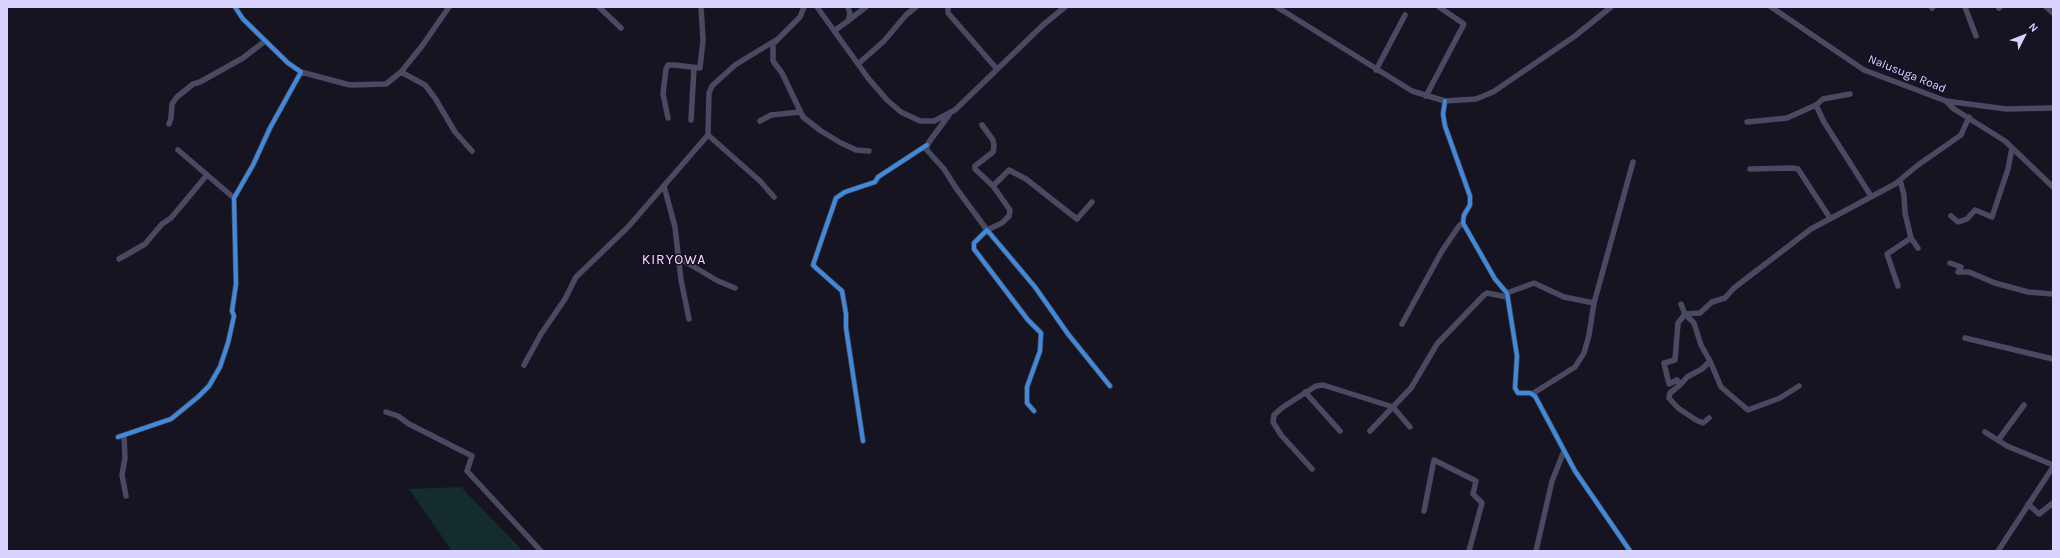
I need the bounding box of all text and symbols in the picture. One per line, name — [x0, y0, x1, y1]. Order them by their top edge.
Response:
north arrow — [2004, 16, 2044, 56]
text: N — [2026, 20, 2041, 35]
street label: Nalusuga Road — [1866, 52, 1948, 96]
district label: KIRYOWA — [642, 252, 706, 268]

